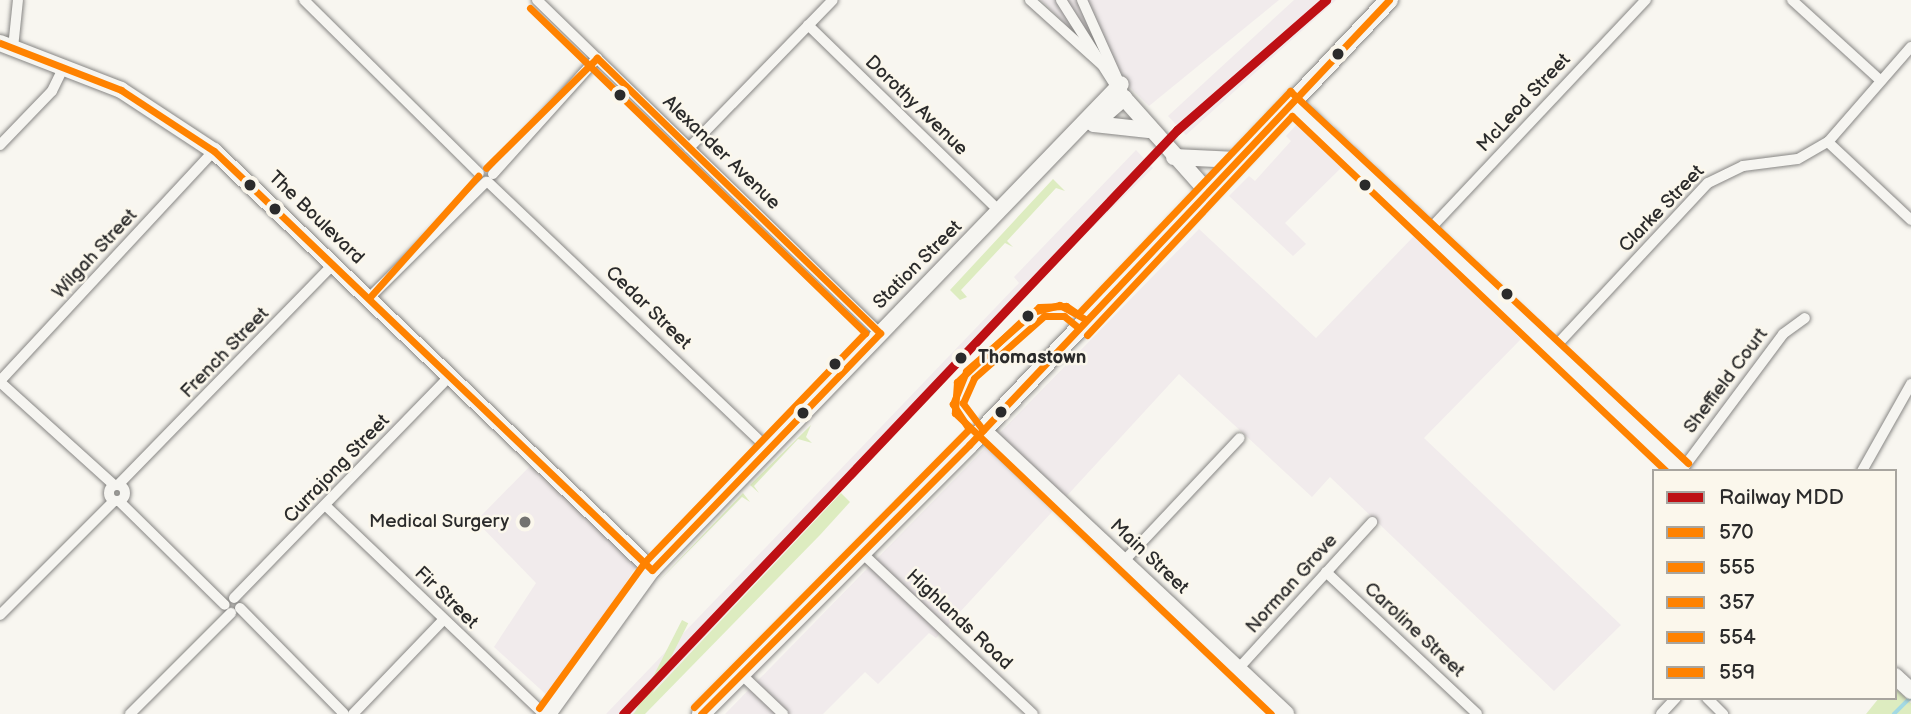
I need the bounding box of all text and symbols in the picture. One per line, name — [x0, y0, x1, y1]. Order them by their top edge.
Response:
unlabelled marker — [1331, 47, 1345, 61]
street label: McLeod Street — [1472, 49, 1576, 157]
street label: Dorothy Avenue — [859, 51, 973, 161]
unlabelled marker — [613, 88, 627, 102]
street label: Alexander Avenue — [658, 91, 784, 215]
street label: Clarke Street — [1615, 161, 1709, 257]
street label: The Boulevard — [263, 167, 369, 269]
unlabelled marker — [243, 178, 257, 192]
unlabelled marker — [1358, 178, 1372, 192]
unlabelled marker — [268, 202, 282, 216]
street label: Wilgah Street — [48, 204, 142, 304]
street label: Station Street — [869, 216, 967, 314]
street label: Cedar Street — [600, 261, 696, 355]
unlabelled marker — [1500, 287, 1514, 301]
street label: French Street — [176, 303, 274, 403]
unlabelled marker — [1021, 309, 1035, 323]
street label: Sheffield Court — [1679, 324, 1773, 438]
marker: Thomastown — [950, 347, 972, 369]
place label: Thomastown — [978, 347, 1086, 369]
unlabelled marker — [828, 357, 842, 371]
unlabelled marker — [994, 405, 1008, 419]
unlabelled marker — [796, 406, 810, 420]
street label: Currajong Street — [279, 410, 395, 528]
legend — [1652, 469, 1897, 700]
text: Railway MDD — [1719, 485, 1844, 510]
place label: Medical Surgery — [369, 511, 509, 533]
marker: Medical Surgery — [515, 512, 535, 532]
street label: Main Street — [1105, 515, 1193, 599]
text: 570 — [1719, 520, 1754, 545]
street label: Norman Grove — [1241, 530, 1343, 638]
text: 555 — [1719, 555, 1755, 580]
street label: Fir Street — [409, 562, 483, 634]
street label: Highlands Road — [901, 565, 1017, 675]
street label: Caroline Street — [1359, 578, 1469, 682]
text: 357 — [1719, 590, 1754, 615]
text: 554 — [1719, 625, 1756, 650]
text: 559 — [1719, 660, 1755, 685]

